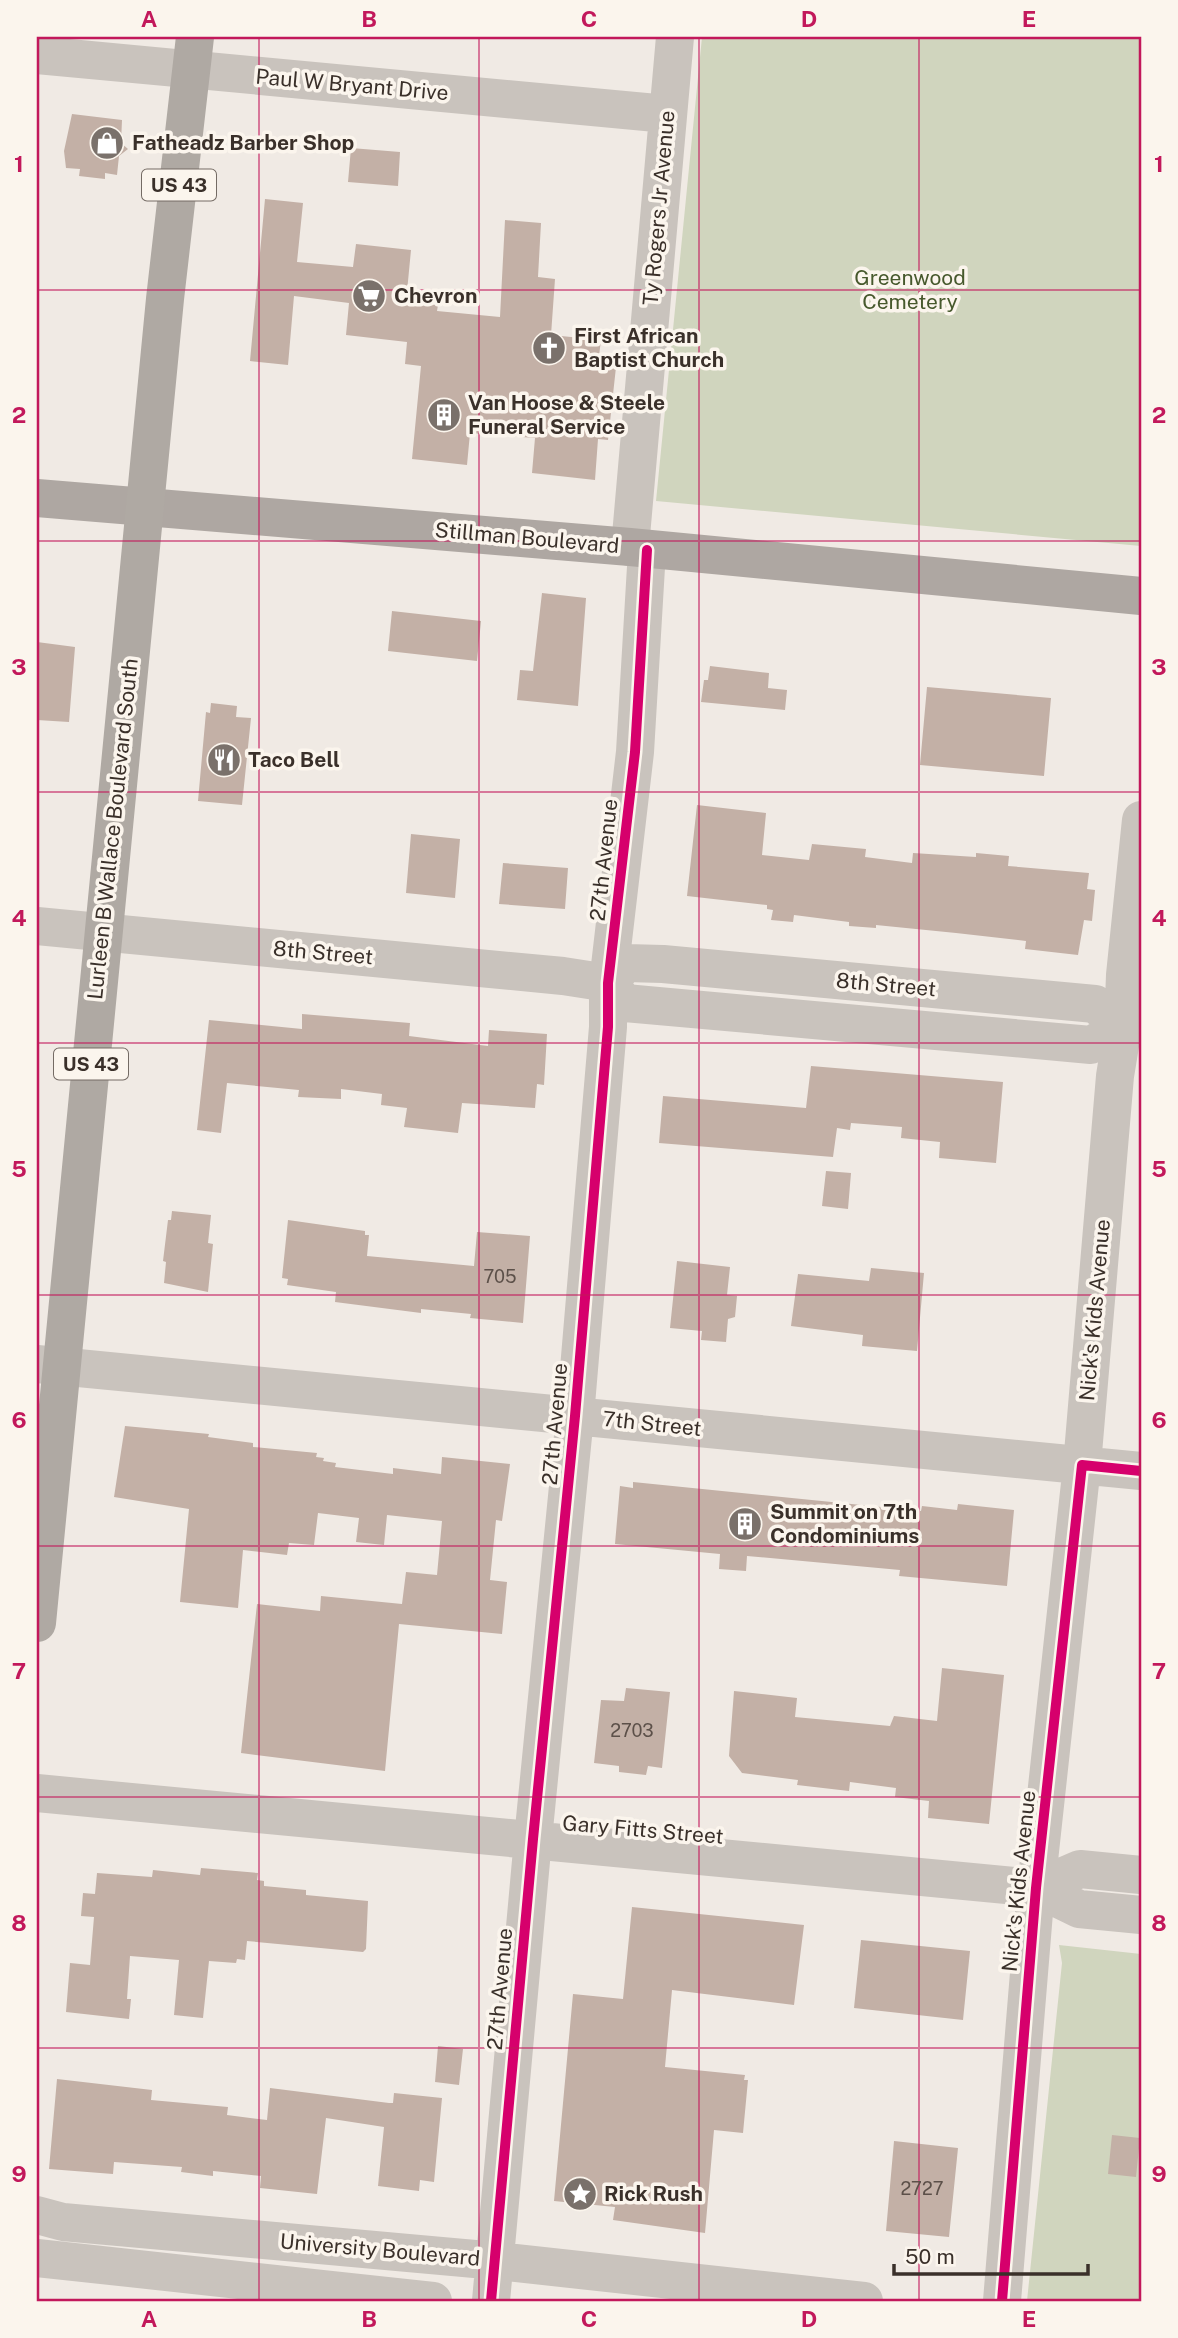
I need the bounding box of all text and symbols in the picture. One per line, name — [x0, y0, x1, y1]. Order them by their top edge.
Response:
text: A — [141, 5, 158, 32]
text: B — [361, 5, 377, 32]
text: C — [581, 5, 597, 32]
text: D — [801, 5, 817, 32]
text: E — [1022, 5, 1036, 32]
street label: Paul W Bryant Drive — [255, 64, 450, 105]
street label: Ty Rogers Jr Avenue — [638, 109, 679, 306]
shop icon: Fatheadz Barber Shop — [88, 124, 126, 162]
place label: Fatheadz Barber Shop — [132, 130, 354, 155]
text: 1 — [14, 150, 24, 177]
text: 1 — [1154, 150, 1164, 177]
road number: US 43 — [142, 169, 216, 200]
park label: Greenwood Cemetery — [854, 265, 966, 314]
supermarket icon: Chevron — [350, 277, 388, 315]
place label: Chevron — [394, 283, 477, 308]
place label: First African Baptist Church — [574, 323, 724, 372]
church icon: First African Baptist Church — [530, 329, 568, 367]
place label: Van Hoose & Steele Funeral Service — [468, 390, 665, 439]
building icon: Van Hoose & Steele Funeral Service — [425, 396, 463, 434]
text: 2 — [12, 401, 26, 428]
text: 2 — [1152, 401, 1166, 428]
street label: Stillman Boulevard — [434, 517, 620, 558]
text: 3 — [11, 653, 27, 680]
text: 3 — [1151, 653, 1167, 680]
street label: Lurleen B Wallace Boulevard South — [82, 657, 143, 1001]
restaurant icon: Taco Bell — [205, 741, 243, 779]
place label: Taco Bell — [248, 747, 340, 772]
street label: 27th Avenue — [585, 798, 622, 922]
text: 4 — [11, 904, 27, 931]
text: 4 — [1151, 904, 1167, 931]
street label: 8th Street — [272, 936, 374, 969]
street label: 8th Street — [835, 968, 937, 1001]
road number: US 43 — [54, 1048, 128, 1080]
text: 5 — [11, 1155, 27, 1182]
text: 5 — [1151, 1155, 1167, 1182]
street label: Nick's Kids Avenue — [1074, 1218, 1115, 1402]
house number: 705 — [484, 1266, 517, 1287]
street label: 27th Avenue — [537, 1362, 572, 1486]
text: 6 — [11, 1406, 27, 1433]
street label: 7th Street — [601, 1406, 703, 1441]
text: 6 — [1151, 1406, 1167, 1433]
place label: Summit on 7th Condominiums — [770, 1499, 919, 1548]
building icon: Summit on 7th Condominiums — [726, 1505, 764, 1543]
text: 7 — [12, 1657, 26, 1684]
text: 7 — [1152, 1657, 1166, 1684]
house number: 2703 — [610, 1720, 654, 1741]
street label: Nick's Kids Avenue — [997, 1789, 1040, 1973]
street label: Gary Fitts Street — [561, 1810, 725, 1849]
text: 8 — [11, 1909, 27, 1936]
text: 8 — [1151, 1909, 1167, 1936]
street label: 27th Avenue — [482, 1927, 517, 2051]
text: 9 — [11, 2160, 27, 2187]
text: 9 — [1151, 2160, 1167, 2187]
place icon: Rick Rush — [561, 2175, 599, 2213]
house number: 2727 — [900, 2178, 944, 2199]
place label: Rick Rush — [604, 2181, 703, 2206]
street label: University Boulevard — [279, 2228, 481, 2271]
scale bar — [894, 2233, 1089, 2277]
text: 50 m — [905, 2244, 955, 2269]
text: A — [141, 2305, 158, 2332]
text: B — [361, 2305, 377, 2332]
text: C — [581, 2305, 597, 2332]
text: D — [801, 2305, 817, 2332]
text: E — [1022, 2305, 1036, 2332]

